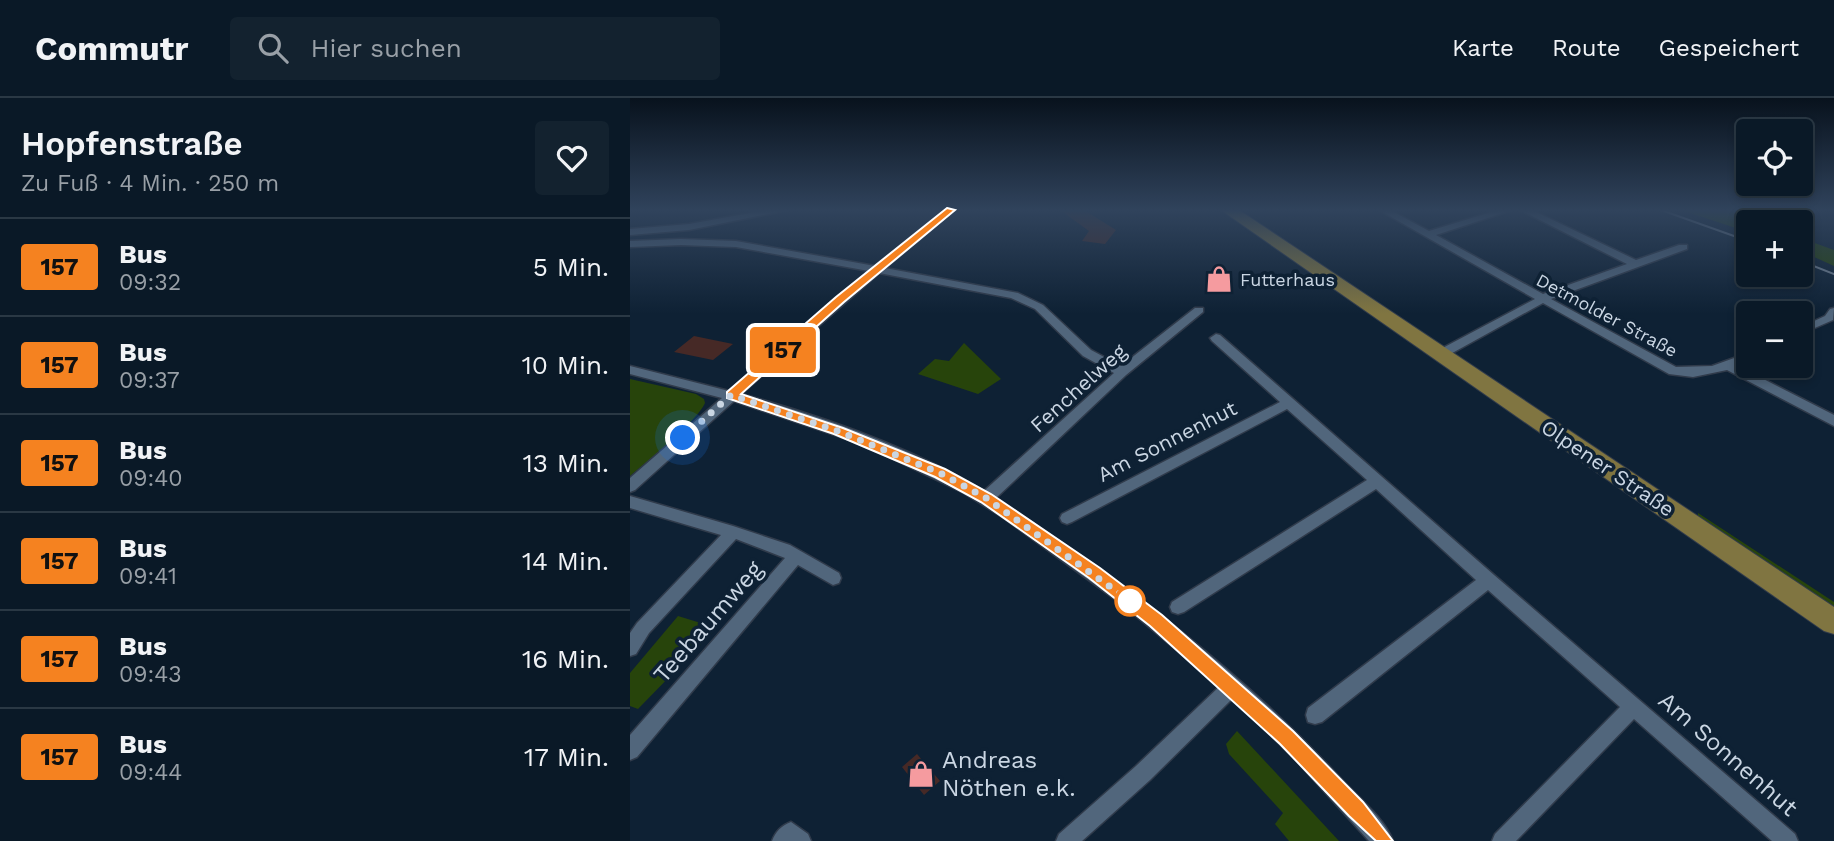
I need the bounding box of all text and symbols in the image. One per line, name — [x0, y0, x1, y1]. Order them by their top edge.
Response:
search box — [230, 17, 720, 80]
text: Commutr — [35, 29, 188, 68]
icon: search — [254, 29, 292, 67]
text: Hier suchen — [310, 33, 462, 63]
text: Karte — [1452, 34, 1514, 62]
text: Route — [1552, 34, 1621, 62]
text: Gespeichert — [1659, 34, 1799, 62]
map controls — [1736, 119, 1813, 378]
button: locate — [1736, 119, 1813, 196]
button: heart — [535, 121, 609, 195]
text: Hopfenstraße — [21, 124, 243, 163]
text: Zu Fuß · 4 Min. · 250 m — [21, 170, 279, 197]
button: + — [1736, 210, 1813, 287]
text: Bus — [119, 239, 167, 269]
text: 5 Min. — [533, 252, 609, 282]
text: 157 — [40, 253, 79, 281]
shop icon: Futterhaus — [1204, 264, 1234, 294]
text: 09:32 — [119, 269, 181, 296]
place label: Futterhaus — [1240, 269, 1335, 290]
street label: Detmolder Straße — [1533, 269, 1681, 361]
button: − — [1736, 301, 1813, 378]
line badge: 157 — [743, 327, 823, 373]
text: 157 — [764, 336, 802, 364]
text: Bus — [119, 337, 167, 367]
street label: Fenchelweg — [1025, 338, 1132, 438]
text: 10 Min. — [522, 350, 609, 380]
text: 157 — [40, 351, 79, 379]
text: 09:37 — [119, 367, 180, 394]
street label: Am Sonnenhut — [1093, 395, 1241, 487]
street label: Olpener Straße — [1537, 414, 1679, 522]
your location — [665, 420, 700, 455]
text: Bus — [119, 435, 167, 465]
text: 13 Min. — [523, 448, 609, 478]
text: 157 — [40, 449, 79, 477]
text: 09:40 — [119, 465, 183, 492]
text: Bus — [119, 533, 167, 563]
text: 14 Min. — [522, 546, 609, 576]
text: 157 — [40, 547, 79, 575]
street label: Teebaumweg — [648, 555, 769, 689]
text: 09:41 — [119, 563, 177, 590]
unlabelled marker — [1115, 586, 1145, 616]
text: Bus — [119, 631, 167, 661]
text: 16 Min. — [522, 644, 609, 674]
text: 157 — [40, 645, 79, 673]
text: 09:43 — [119, 661, 182, 688]
street label: Am Sonnenhut — [1653, 686, 1803, 822]
text: Bus — [119, 729, 167, 759]
text: 17 Min. — [524, 742, 609, 772]
text: 157 — [40, 743, 79, 771]
place label: Andreas Nöthen e.k. — [942, 746, 1076, 802]
text: 09:44 — [119, 759, 182, 786]
shop icon: Andreas Nöthen e.k. — [906, 759, 936, 789]

